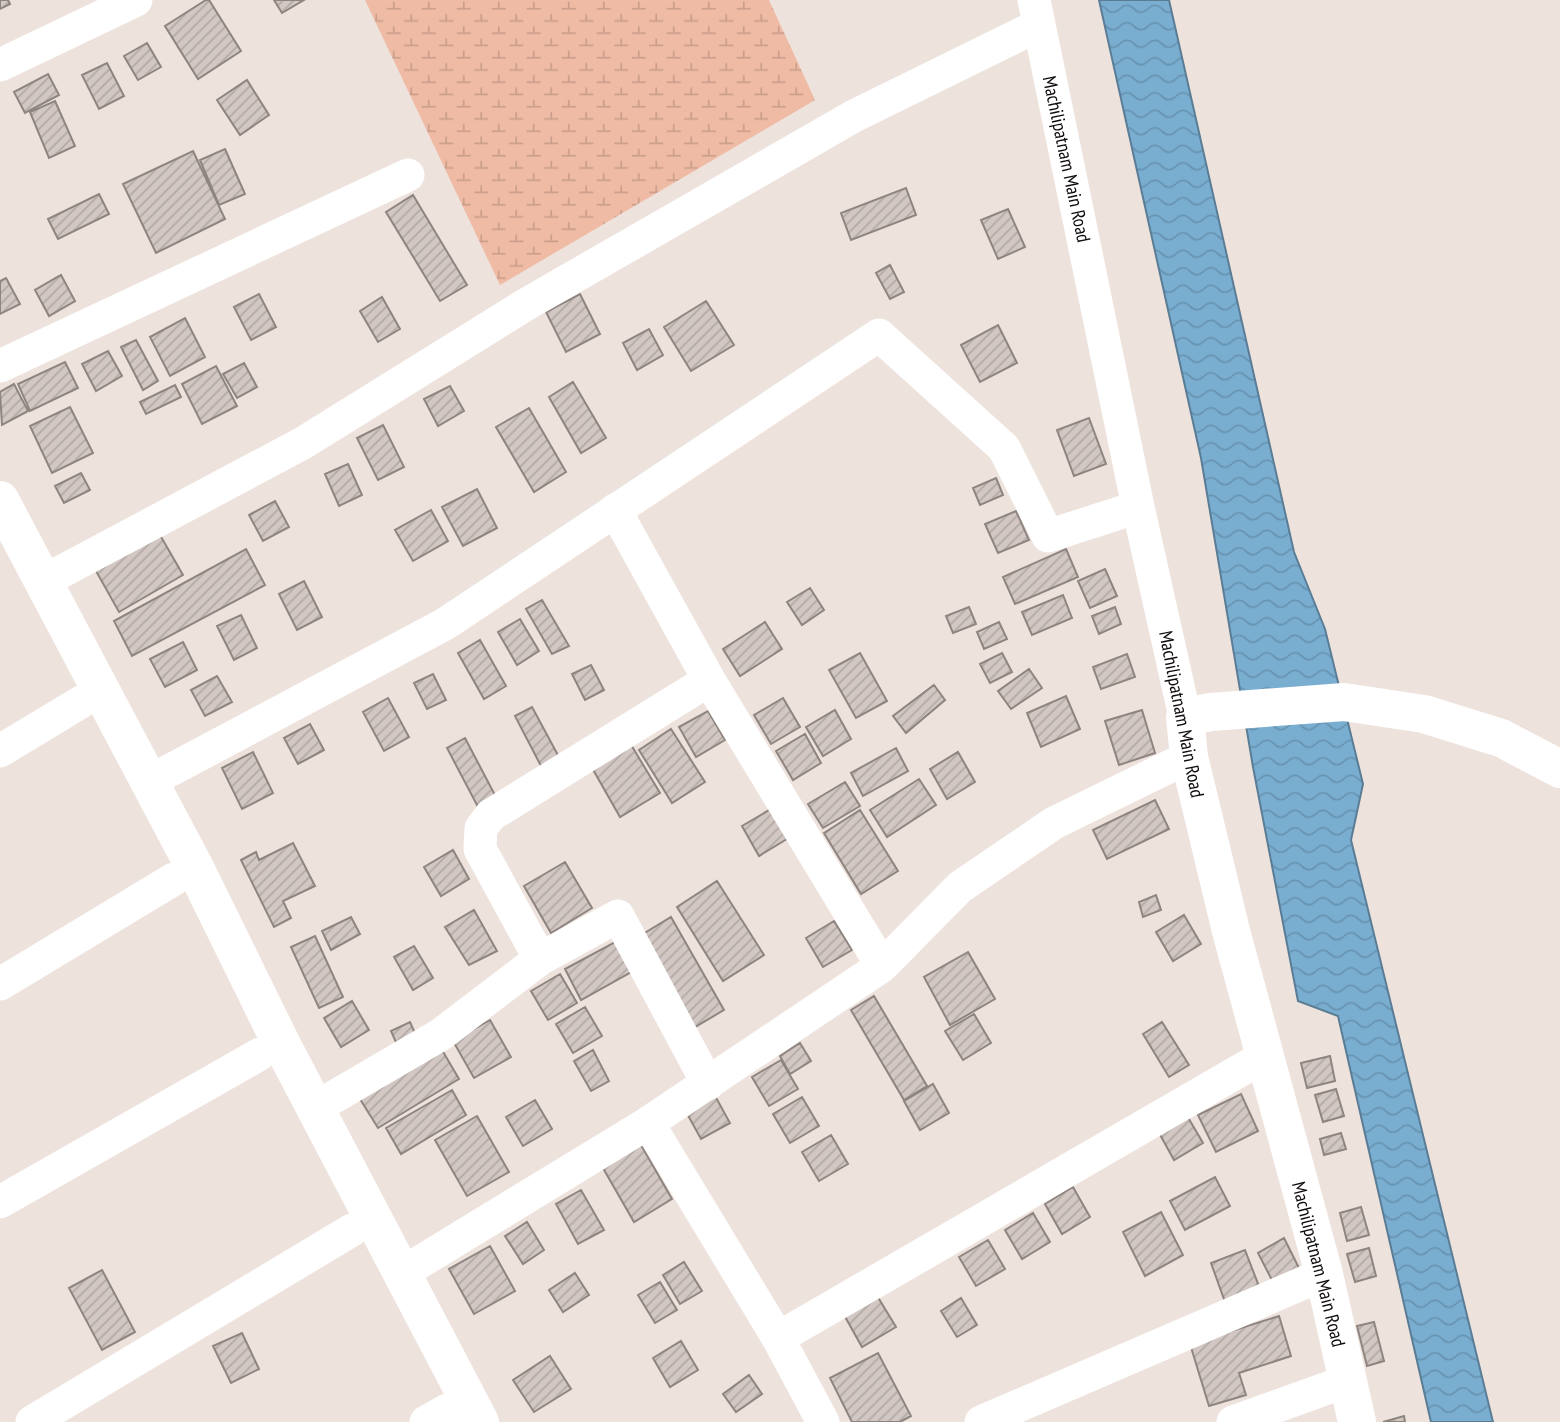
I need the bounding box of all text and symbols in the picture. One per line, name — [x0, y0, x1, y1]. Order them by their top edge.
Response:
street label: Machilipatnam Main Road — [1038, 74, 1096, 244]
street label: Machilipatnam Main Road — [1154, 628, 1210, 800]
street label: Machilipatnam Main Road — [1287, 1179, 1351, 1349]

